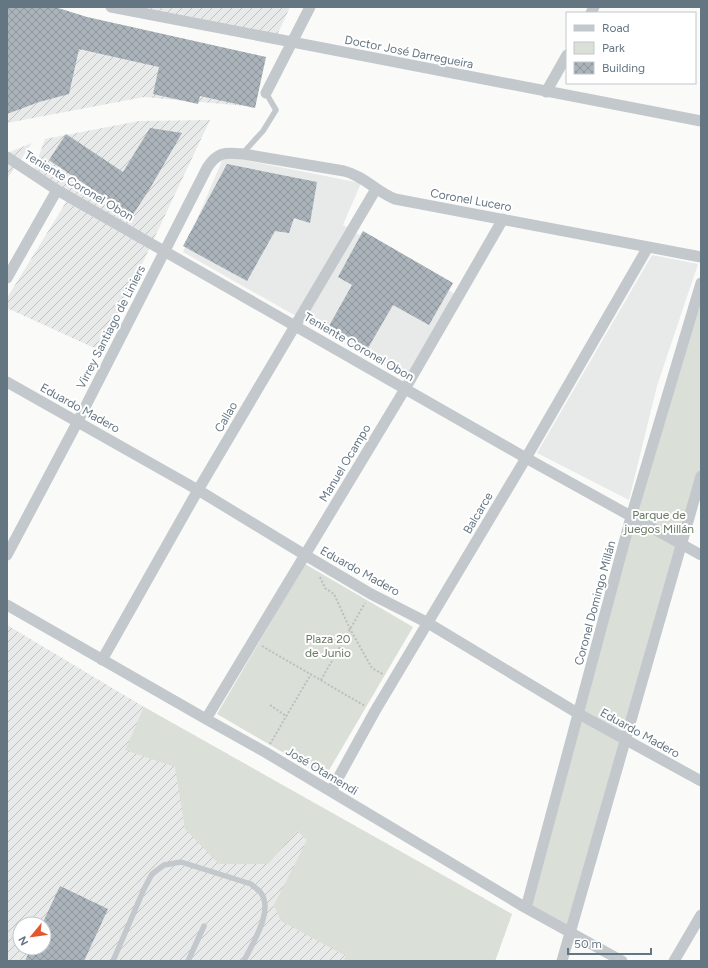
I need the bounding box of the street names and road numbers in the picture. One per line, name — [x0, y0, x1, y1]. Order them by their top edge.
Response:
street label: Doctor José Darregueira — [343, 33, 475, 71]
street label: Teniente Coronel Obon — [22, 148, 136, 224]
street label: Coronel Lucero — [429, 186, 513, 214]
street label: Virrey Santiago de Liniers — [74, 263, 148, 391]
street label: Teniente Coronel Obon — [302, 310, 417, 384]
street label: Eduardo Madero — [38, 380, 122, 436]
street label: Callao — [212, 399, 240, 435]
street label: Manuel Ocampo — [316, 422, 374, 504]
street label: Balcarce — [460, 489, 496, 536]
street label: Coronel Domingo Millán — [572, 539, 618, 667]
street label: Eduardo Madero — [318, 543, 402, 599]
street label: Eduardo Madero — [598, 705, 682, 761]
street label: José Otamendi — [283, 744, 361, 798]

